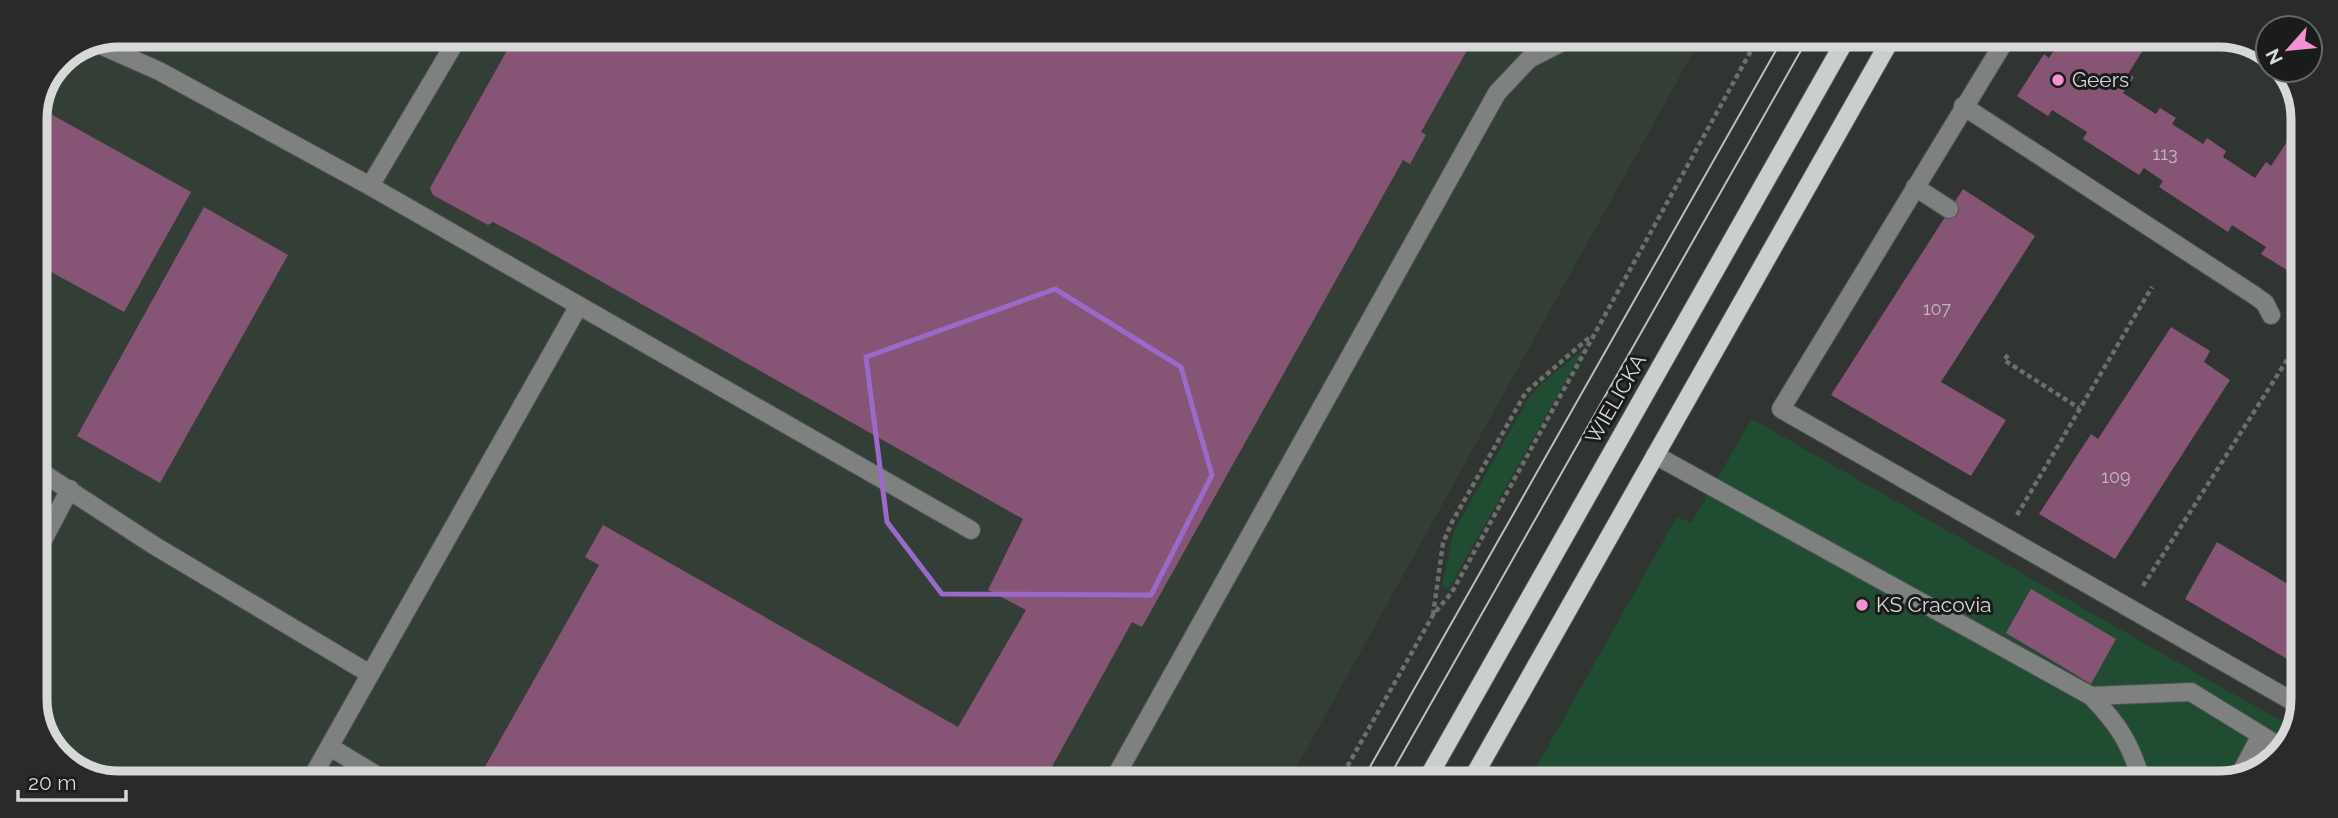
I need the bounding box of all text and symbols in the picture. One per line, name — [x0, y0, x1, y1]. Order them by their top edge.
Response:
north arrow — [2254, 14, 2324, 84]
text: N — [2261, 45, 2287, 68]
place label: Geers — [2072, 67, 2129, 92]
marker: Geers — [2050, 72, 2066, 88]
house number: 113 — [2152, 143, 2178, 164]
house number: 107 — [1923, 298, 1951, 319]
street label: WIELICKA — [1580, 349, 1651, 448]
house number: 109 — [2101, 466, 2131, 487]
place label: KS Cracovia — [1876, 592, 1992, 617]
marker: KS Cracovia — [1854, 597, 1870, 613]
scale bar — [18, 758, 126, 802]
text: 20 m — [28, 770, 76, 795]

